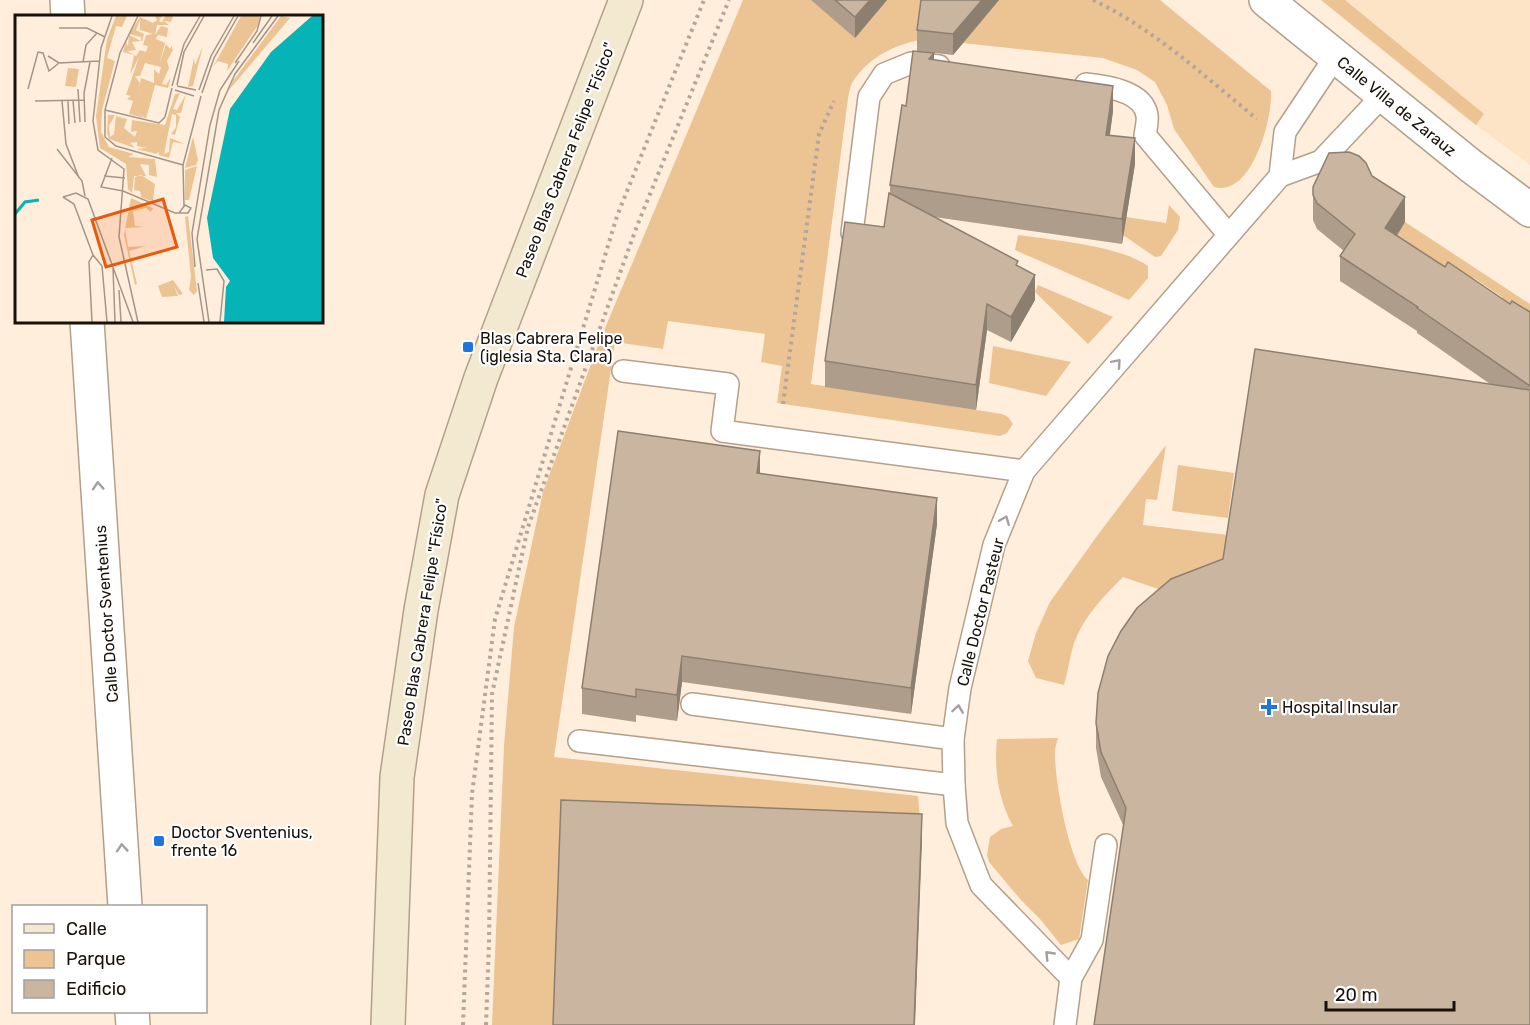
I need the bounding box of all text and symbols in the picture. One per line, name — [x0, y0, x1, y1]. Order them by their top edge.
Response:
inset map — [15, 15, 322, 322]
street label: Paseo Blas Cabrera Felipe "Físico" — [512, 40, 619, 280]
street label: Calle Villa de Zarauz — [1333, 52, 1460, 160]
place label: Blas Cabrera Felipe (iglesia Sta. Clara) — [480, 329, 623, 366]
marker: Blas Cabrera Felipe (iglesia Sta. Clara) — [461, 340, 475, 354]
one-way arrow — [1110, 359, 1121, 370]
one-way arrow — [91, 481, 104, 490]
street label: Paseo Blas Cabrera Felipe "Físico" — [394, 497, 451, 747]
one-way arrow — [998, 515, 1010, 526]
street label: Calle Doctor Sventenius — [91, 525, 122, 703]
street label: Calle Doctor Pasteur — [953, 536, 1008, 688]
marker: Hospital Insular — [1260, 698, 1278, 716]
place label: Hospital Insular — [1282, 698, 1398, 717]
one-way arrow — [951, 704, 963, 713]
place label: Doctor Sventenius, frente 16 — [171, 823, 313, 860]
marker: Doctor Sventenius, frente 16 — [152, 834, 166, 848]
one-way arrow — [115, 844, 128, 853]
legend — [12, 905, 207, 1013]
text: Calle — [66, 918, 107, 940]
text: Parque — [66, 948, 126, 970]
one-way arrow — [1045, 951, 1056, 961]
scale bar — [1326, 974, 1454, 1012]
text: Edificio — [66, 978, 126, 1000]
text: 20 m — [1335, 984, 1377, 1006]

